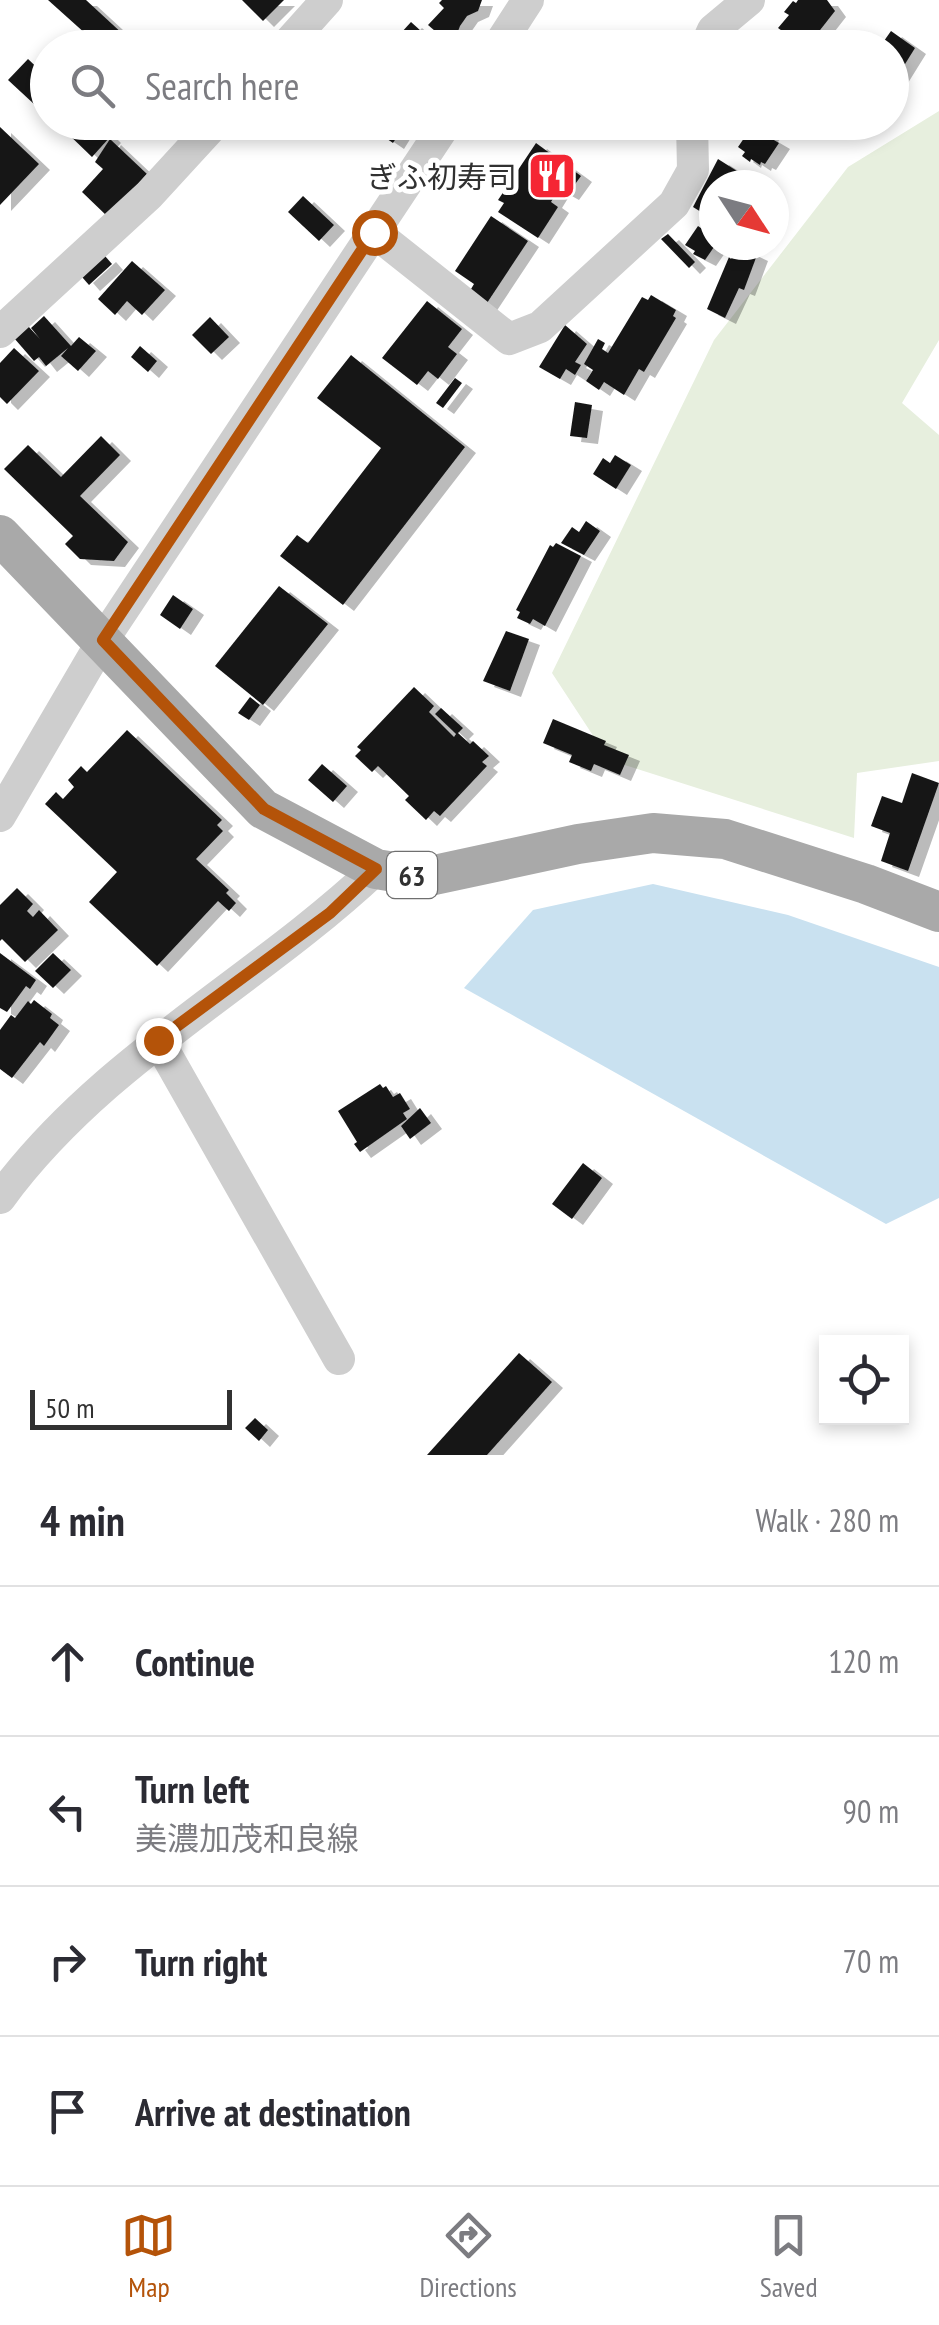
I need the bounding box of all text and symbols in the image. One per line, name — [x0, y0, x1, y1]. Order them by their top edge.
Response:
search box — [30, 30, 909, 140]
icon: search — [65, 58, 120, 113]
text: Search here — [145, 61, 299, 110]
restaurant icon: ぎふ初寿司 — [526, 150, 578, 202]
place label: ぎふ初寿司 — [367, 157, 517, 196]
north arrow — [699, 170, 789, 260]
route start — [352, 210, 398, 256]
road number: 63 — [387, 852, 437, 898]
route end — [136, 1018, 182, 1064]
map controls — [819, 1335, 909, 1425]
button: locate — [819, 1335, 909, 1425]
scale bar — [30, 1385, 232, 1430]
text: 50 m — [45, 1389, 94, 1426]
text: 4 min — [40, 1493, 125, 1548]
text: Walk · 280 m — [755, 1499, 899, 1541]
icon: ahead — [40, 1634, 95, 1689]
text: Continue — [135, 1637, 255, 1686]
text: 120 m — [828, 1640, 899, 1682]
text: Turn left — [135, 1764, 249, 1813]
icon: left — [40, 1784, 95, 1839]
text: 90 m — [843, 1790, 899, 1832]
text: 美濃加茂和良線 — [135, 1817, 359, 1859]
icon: right — [40, 1934, 95, 1989]
text: Turn right — [135, 1937, 267, 1986]
text: 70 m — [843, 1940, 899, 1982]
icon: arrive — [40, 2084, 95, 2139]
text: Arrive at destination — [135, 2087, 411, 2136]
tab: Map — [121, 2208, 176, 2305]
tab: Directions — [419, 2208, 517, 2305]
tab: Saved — [760, 2208, 818, 2305]

